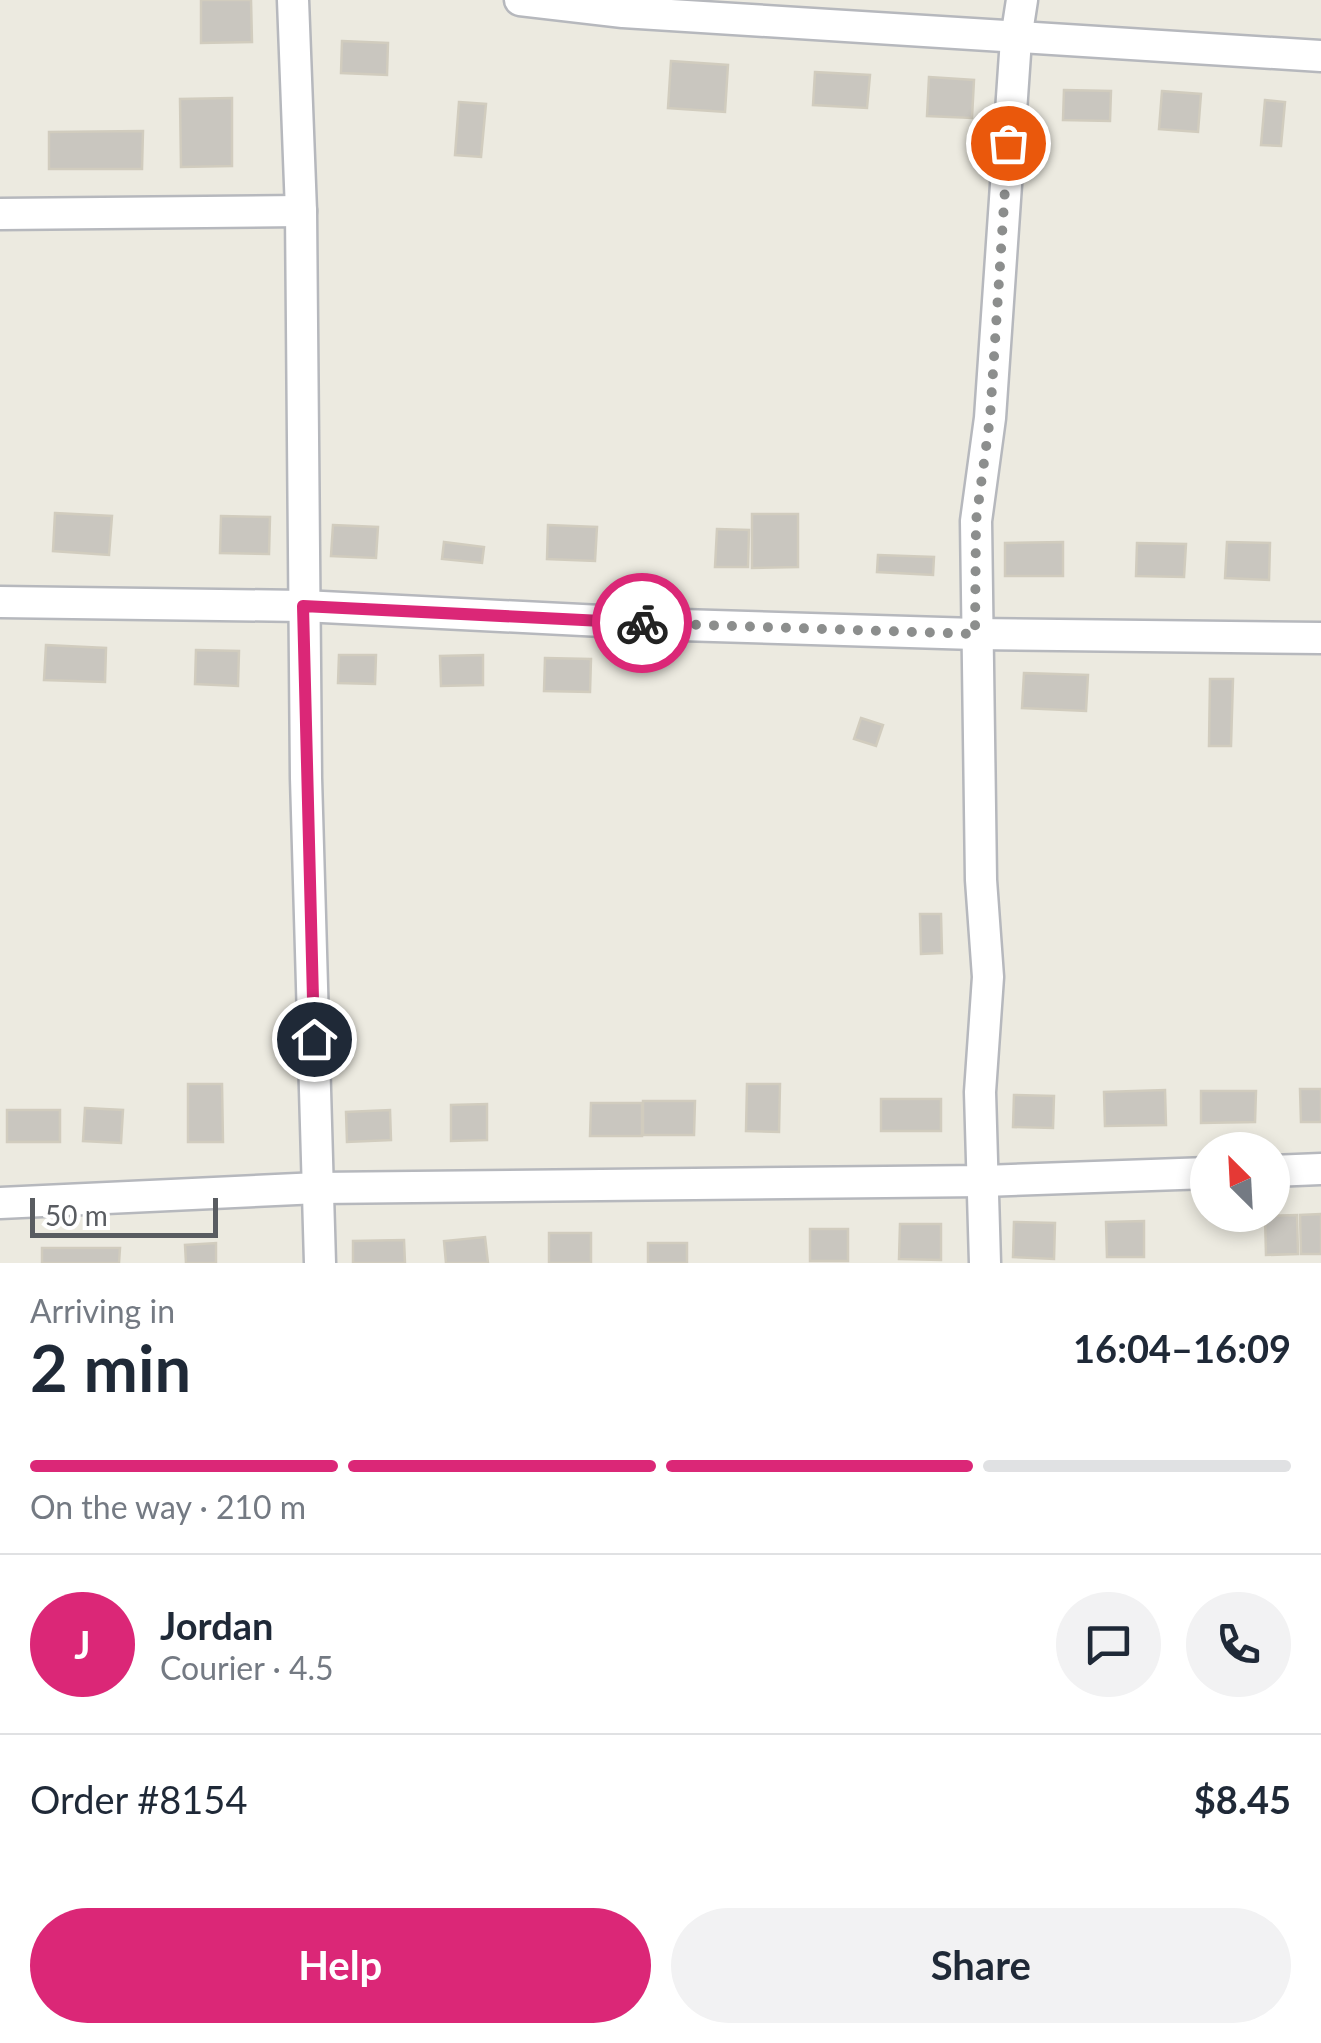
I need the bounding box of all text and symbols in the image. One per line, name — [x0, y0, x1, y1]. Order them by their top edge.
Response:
pin — [966, 101, 1051, 186]
icon: bag — [981, 116, 1036, 171]
courier — [592, 573, 692, 673]
icon: bike — [615, 596, 670, 651]
pin — [272, 997, 357, 1082]
icon: home — [287, 1012, 342, 1067]
north arrow — [1190, 1132, 1290, 1232]
map controls — [1190, 1132, 1290, 1232]
scale bar — [30, 1193, 218, 1238]
text: 50 m — [45, 1198, 108, 1232]
text: Arriving in — [30, 1291, 175, 1330]
text: 16:04–16:09 — [1073, 1325, 1291, 1371]
text: 2 min — [30, 1328, 191, 1406]
text: On the way · 210 m — [30, 1487, 306, 1526]
button: chat — [1056, 1592, 1161, 1697]
button: phone — [1186, 1592, 1291, 1697]
text: Jordan — [160, 1602, 273, 1648]
text: J — [74, 1621, 91, 1667]
text: Courier · 4.5 — [160, 1648, 334, 1687]
text: Order #8154 — [30, 1776, 247, 1822]
text: $8.45 — [1194, 1776, 1291, 1822]
button: Help — [30, 1908, 651, 2023]
button: Share — [671, 1908, 1291, 2023]

